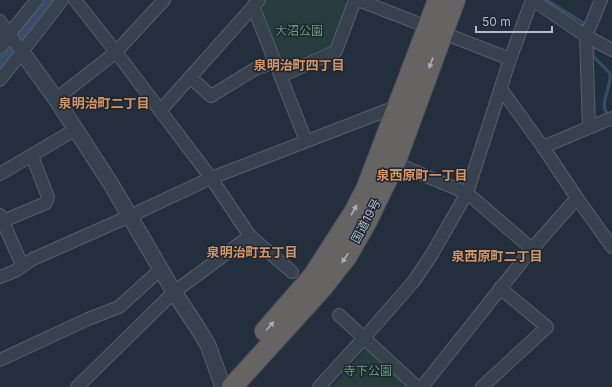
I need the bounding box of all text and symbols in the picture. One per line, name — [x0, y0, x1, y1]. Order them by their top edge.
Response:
scale bar — [476, 8, 552, 34]
text: 50 m — [482, 14, 511, 29]
park label: 大沼公園 — [275, 23, 323, 38]
district label: 泉明治町四丁目 — [253, 57, 345, 73]
one-way arrow — [428, 57, 434, 69]
district label: 泉明治町二丁目 — [58, 95, 150, 111]
district label: 泉西原町一丁目 — [376, 167, 468, 183]
street label: 国道19号 — [348, 196, 384, 246]
one-way arrow — [351, 204, 358, 216]
district label: 泉明治町五丁目 — [206, 244, 298, 260]
district label: 泉西原町二丁目 — [451, 248, 543, 264]
one-way arrow — [341, 253, 349, 263]
one-way arrow — [265, 321, 274, 331]
park label: 寺下公園 — [344, 363, 392, 378]

